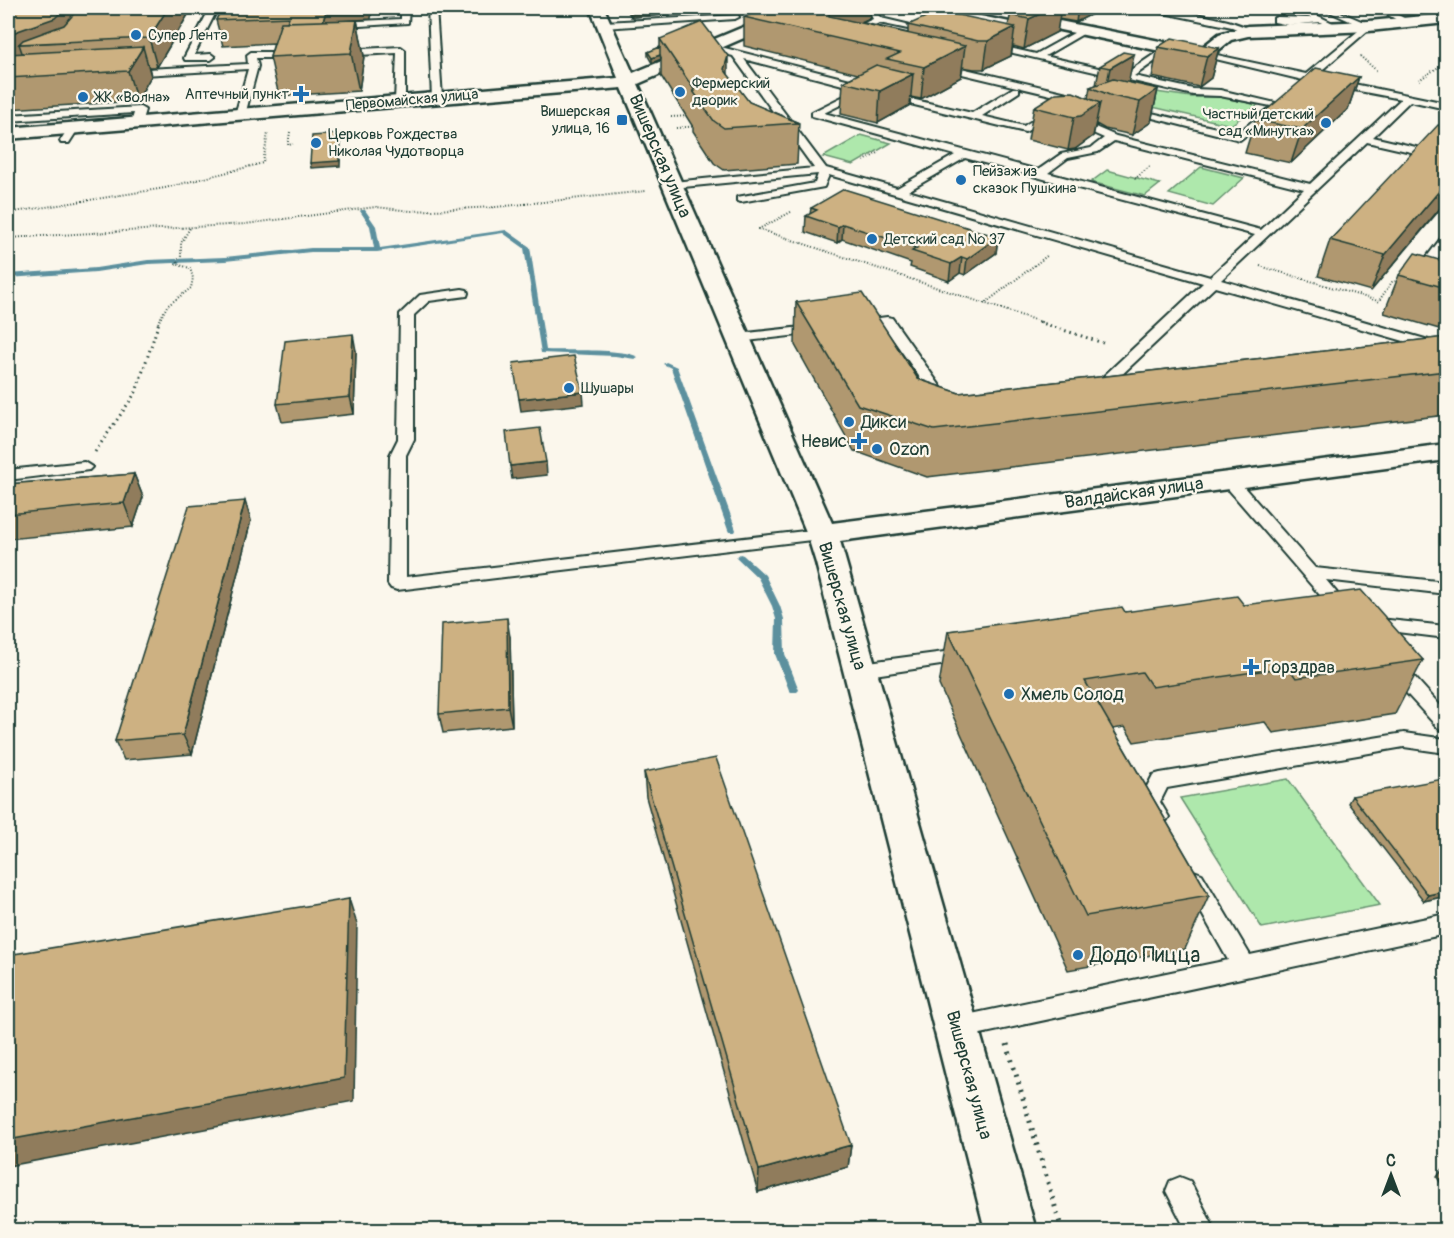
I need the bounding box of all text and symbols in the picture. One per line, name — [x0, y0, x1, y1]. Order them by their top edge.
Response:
place label: Супер Лента — [148, 26, 227, 45]
marker: Супер Лента — [129, 28, 143, 42]
place label: Фермерский дворик — [692, 74, 770, 110]
place label: Аптечный пункт — [185, 85, 289, 104]
street label: Первомайская улица — [345, 85, 479, 115]
marker: Фермерский дворик — [673, 85, 687, 99]
marker: Аптечный пункт — [294, 87, 308, 101]
place label: ЖК «Волна» — [93, 88, 170, 107]
marker: ЖК «Волна» — [76, 90, 90, 104]
street label: Вишерская улица — [624, 91, 696, 221]
place label: Вишерская улица, 16 — [540, 102, 610, 138]
place label: Частный детский сад «Минутка» — [1202, 105, 1314, 141]
marker: Вишерская улица, 16 — [615, 113, 629, 127]
marker: Частный детский сад «Минутка» — [1319, 116, 1333, 130]
place label: Церковь Рождества Николая Чудотворца — [328, 125, 464, 161]
marker: Церковь Рождества Николая Чудотворца — [309, 136, 323, 150]
place label: Пейзаж из сказок Пушкина — [973, 162, 1077, 198]
marker: Пейзаж из сказок Пушкина — [954, 173, 968, 187]
place label: Детский сад № 37 — [883, 230, 1005, 249]
marker: Детский сад № 37 — [865, 232, 879, 246]
place label: Шушары — [581, 379, 634, 398]
marker: Шушары — [562, 381, 576, 395]
place label: Дикси — [860, 411, 906, 434]
marker: Дикси — [842, 415, 856, 429]
place label: Невис — [801, 430, 847, 453]
marker: Невис — [852, 434, 866, 448]
place label: Ozon — [889, 438, 929, 461]
marker: Ozon — [870, 442, 884, 456]
street label: Валдайская улица — [1063, 472, 1205, 514]
street label: Вишерская улица — [813, 539, 871, 673]
place label: Горздрав — [1263, 656, 1335, 679]
marker: Горздрав — [1244, 660, 1258, 674]
place label: Хмель Солод — [1021, 683, 1124, 706]
marker: Хмель Солод — [1002, 687, 1016, 701]
place label: Додо Пицца — [1089, 942, 1200, 969]
marker: Додо Пицца — [1071, 948, 1085, 962]
street label: Вишерская улица — [941, 1008, 997, 1142]
north arrow — [1361, 1145, 1421, 1205]
text: С — [1386, 1151, 1396, 1171]

